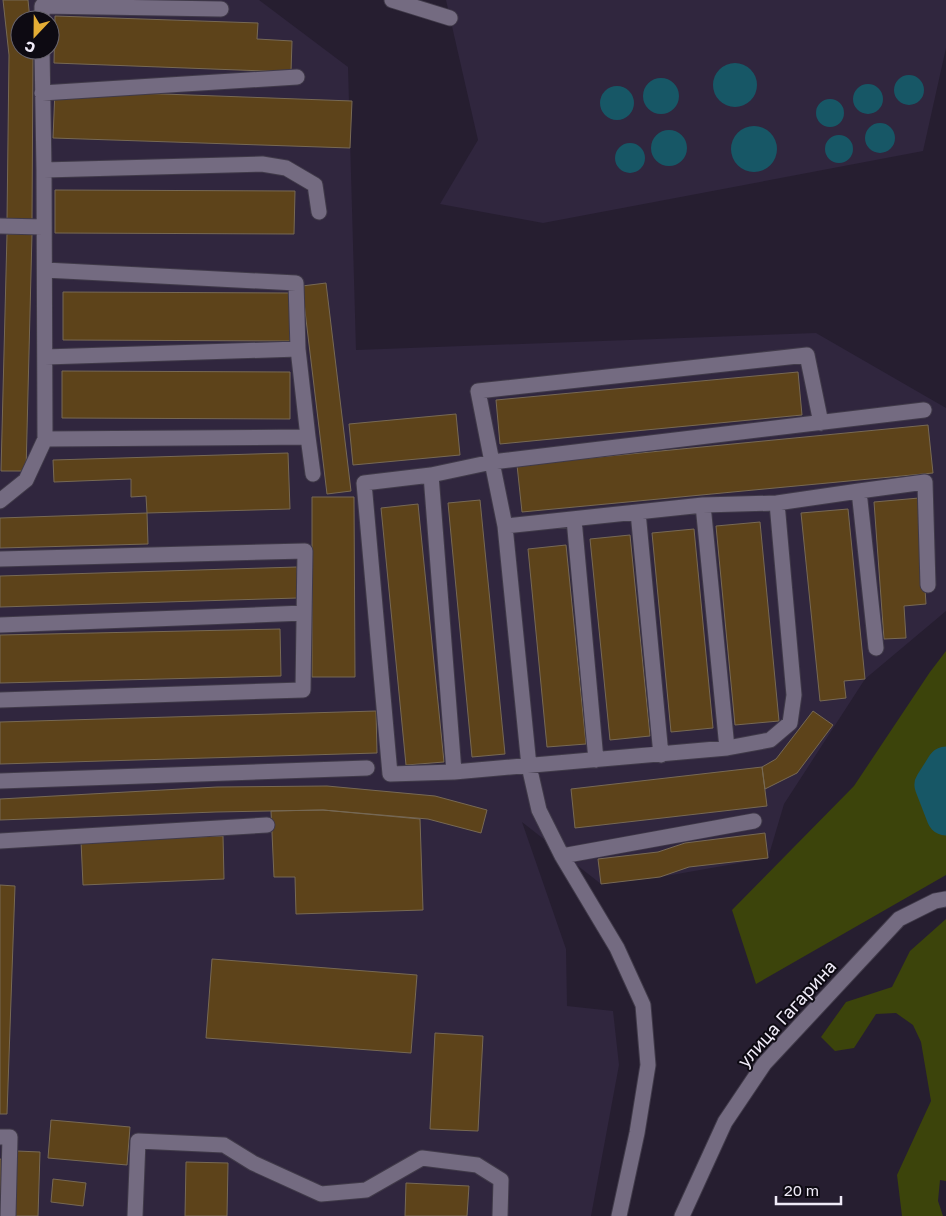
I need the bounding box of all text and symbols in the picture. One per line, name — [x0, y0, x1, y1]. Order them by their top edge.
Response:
north arrow — [10, 10, 60, 60]
text: С — [22, 38, 38, 57]
street label: улица Гагарина — [732, 955, 840, 1072]
scale bar — [776, 1174, 841, 1206]
text: 20 m — [784, 1181, 819, 1199]

